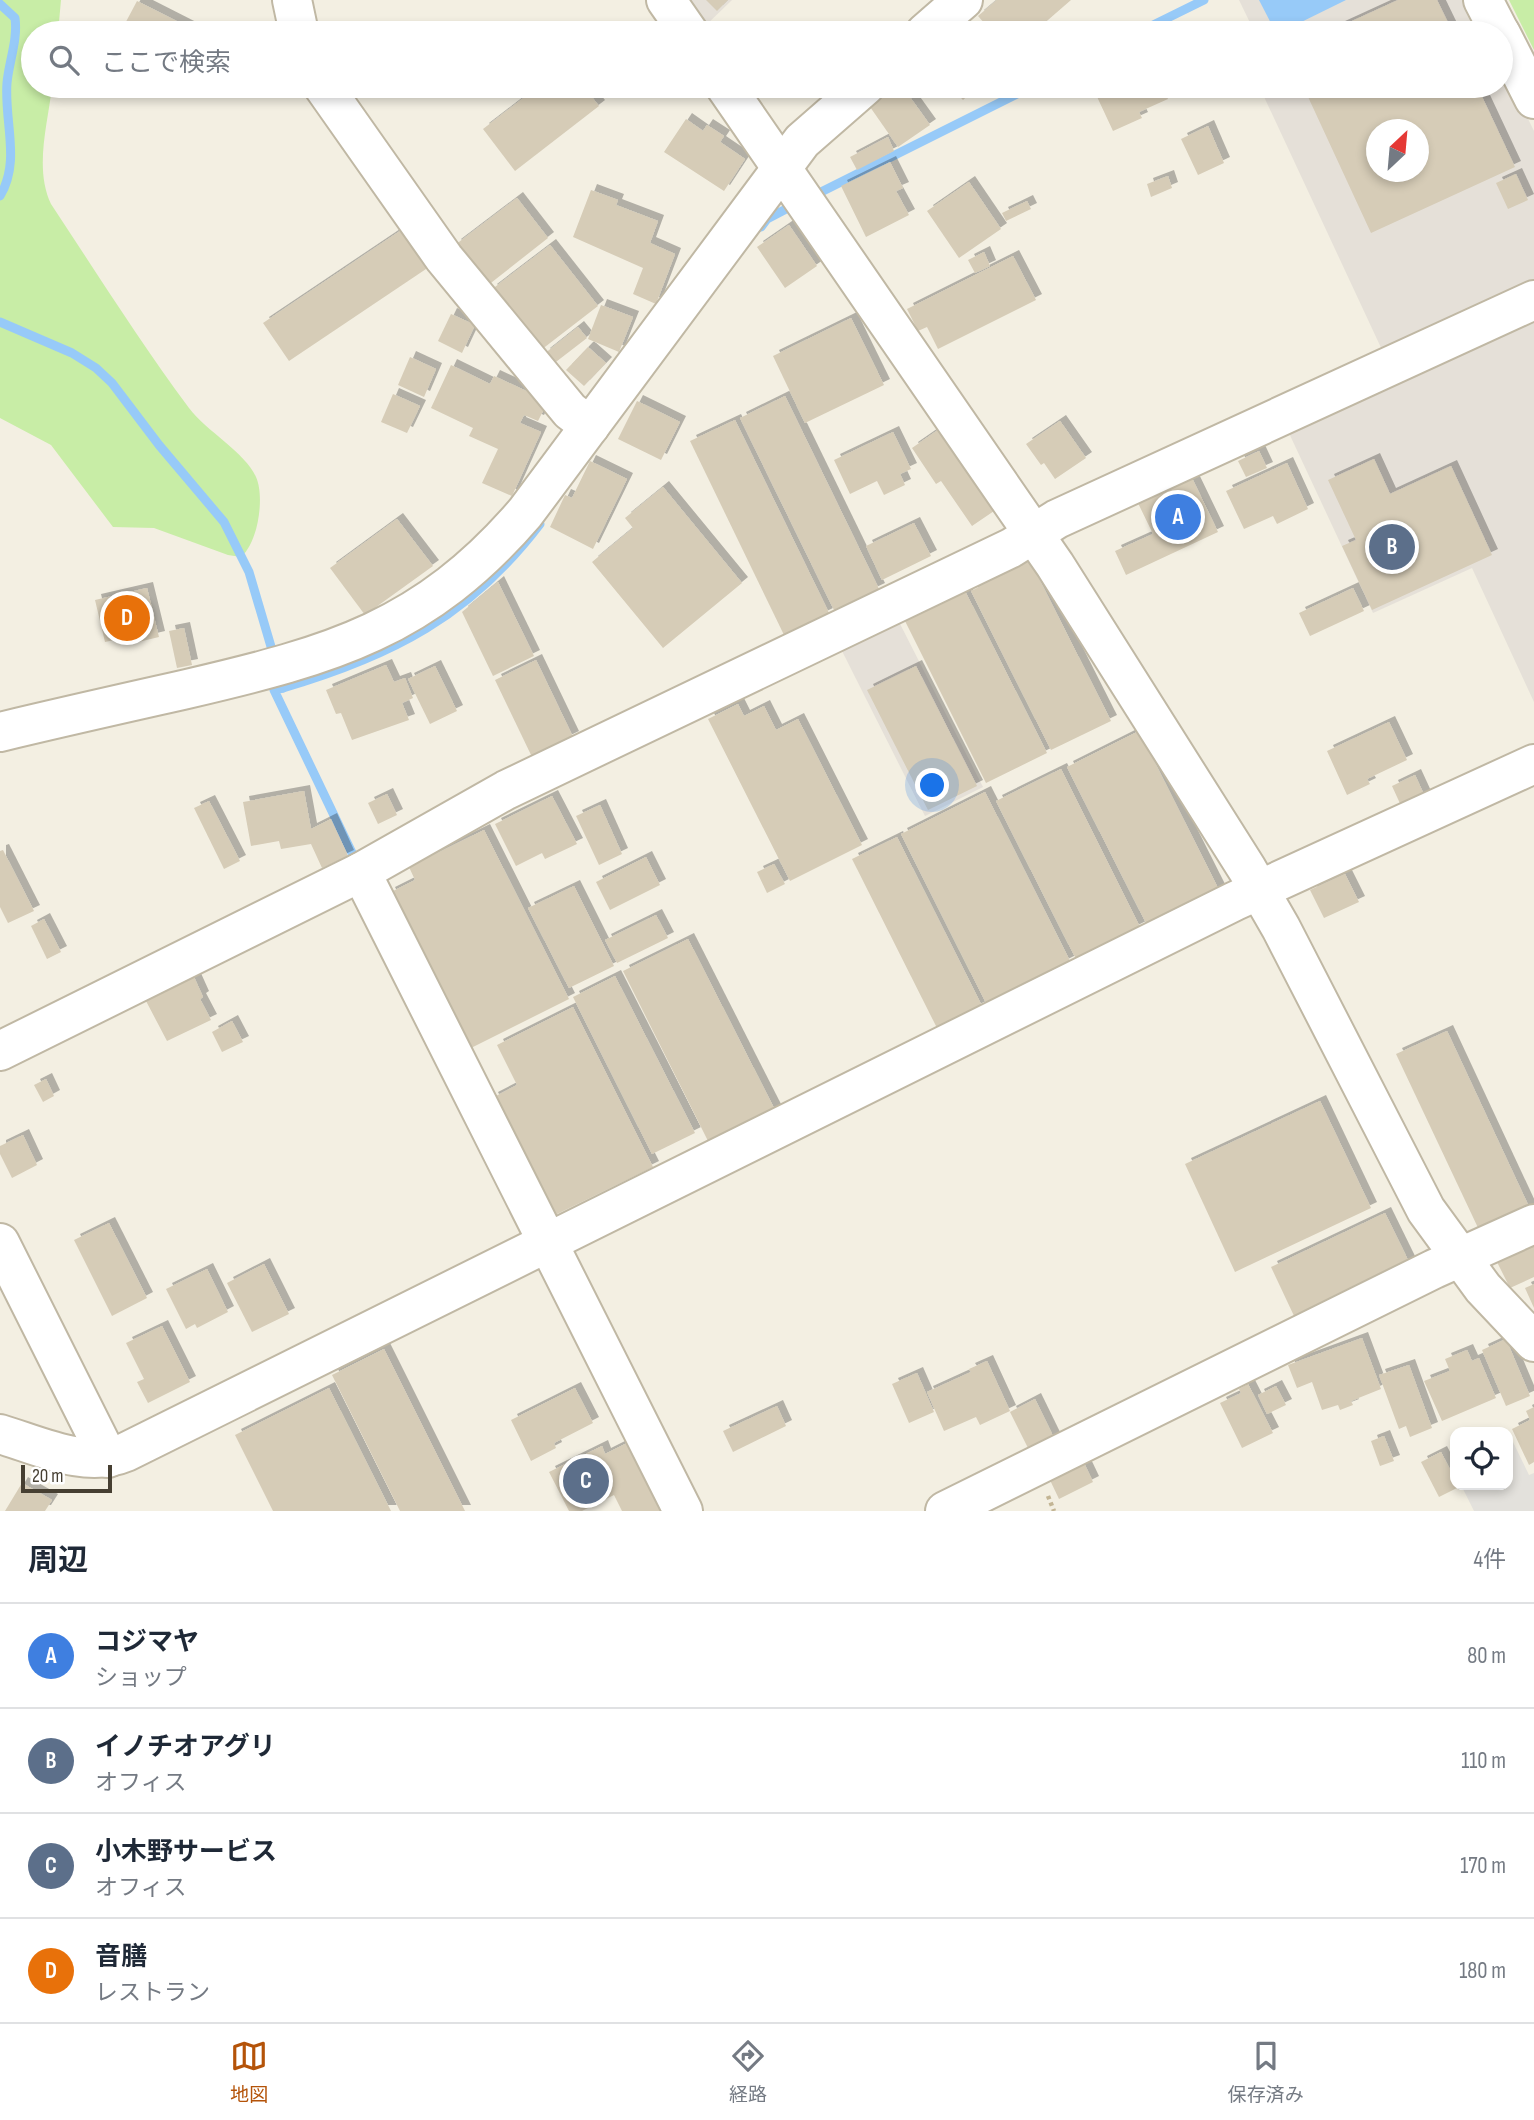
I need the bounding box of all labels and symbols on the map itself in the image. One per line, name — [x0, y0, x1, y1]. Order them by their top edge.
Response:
north arrow — [1366, 119, 1429, 182]
pin: A — [1155, 491, 1201, 543]
pin: B — [1369, 521, 1415, 573]
pin: D — [104, 592, 150, 644]
your location — [915, 768, 949, 802]
pin: C — [563, 1455, 609, 1507]
scale bar — [21, 1462, 112, 1494]

